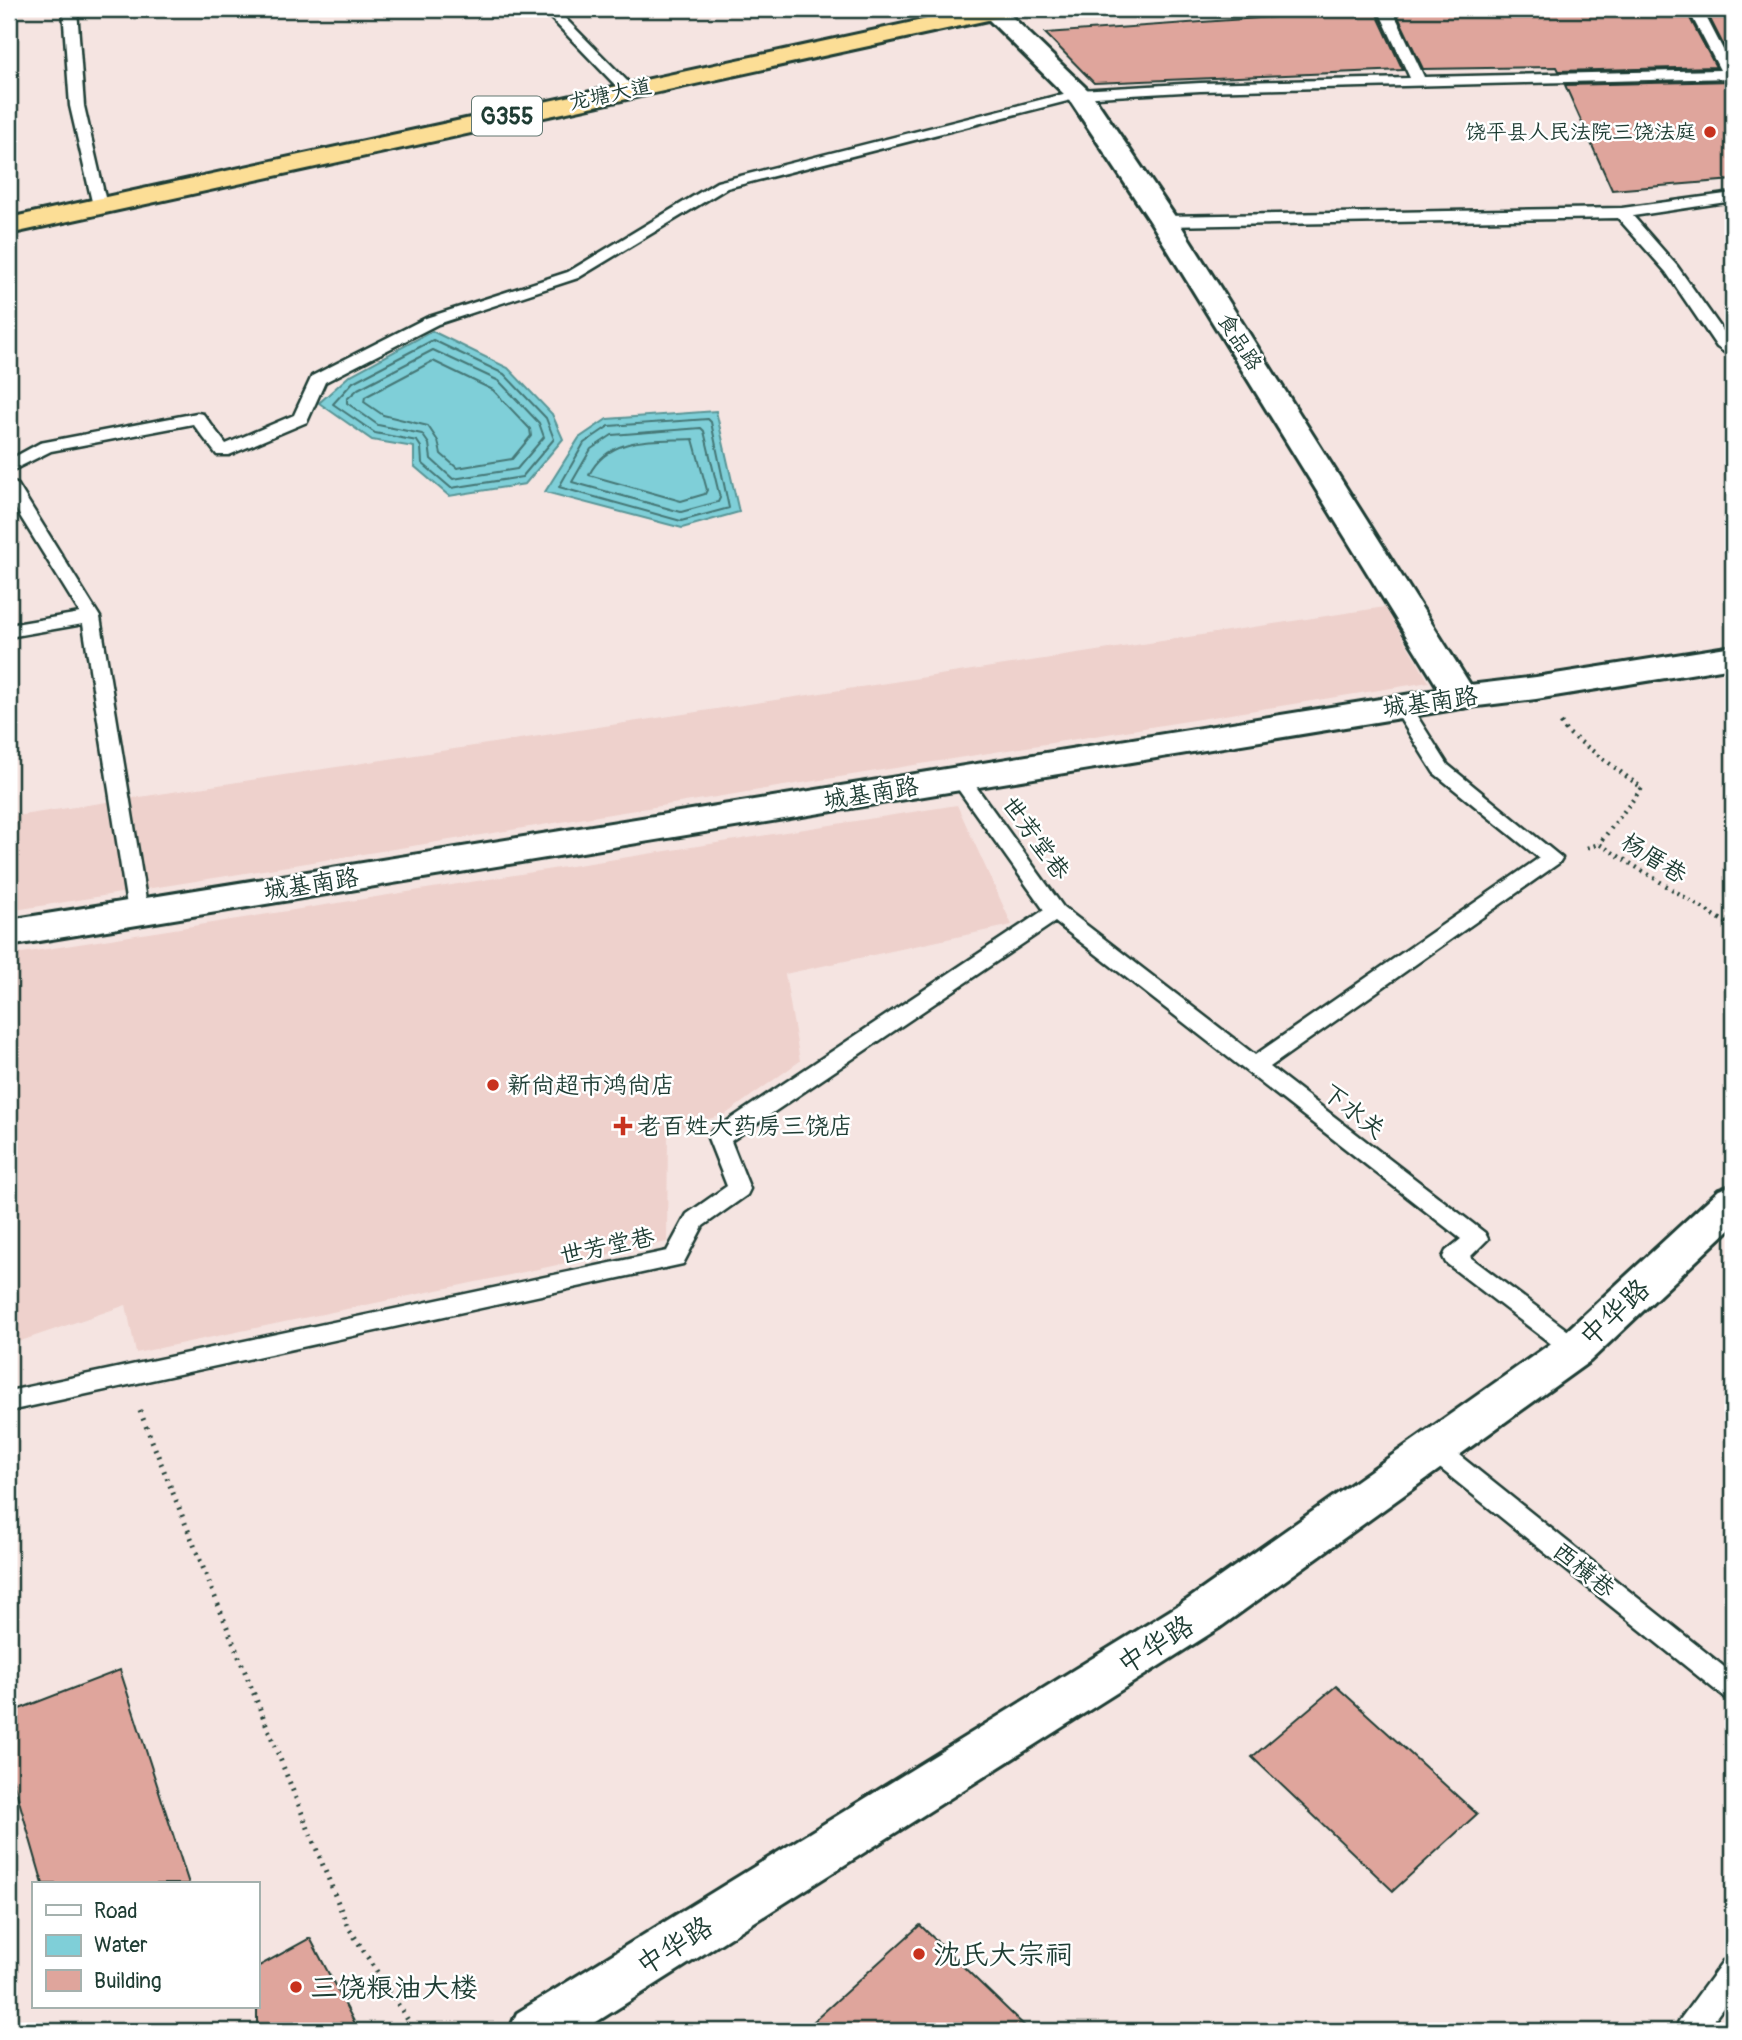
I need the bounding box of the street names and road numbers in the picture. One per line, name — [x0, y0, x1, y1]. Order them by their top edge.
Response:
street label: 龙塘大道 — [566, 73, 654, 116]
road number: G355 — [472, 97, 542, 136]
street label: 食品路 — [1211, 308, 1268, 376]
street label: 城基南路 — [1381, 681, 1480, 724]
street label: 城基南路 — [821, 772, 921, 815]
street label: 世芳堂巷 — [996, 791, 1076, 886]
street label: 杨厝巷 — [1616, 827, 1692, 890]
street label: 城基南路 — [261, 863, 361, 906]
street label: 下水关 — [1316, 1078, 1391, 1145]
street label: 世芳堂巷 — [557, 1222, 657, 1271]
street label: 中华路 — [1572, 1272, 1658, 1355]
street label: 西横巷 — [1547, 1536, 1621, 1604]
street label: 中华路 — [1111, 1608, 1201, 1682]
street label: 中华路 — [630, 1909, 720, 1983]

